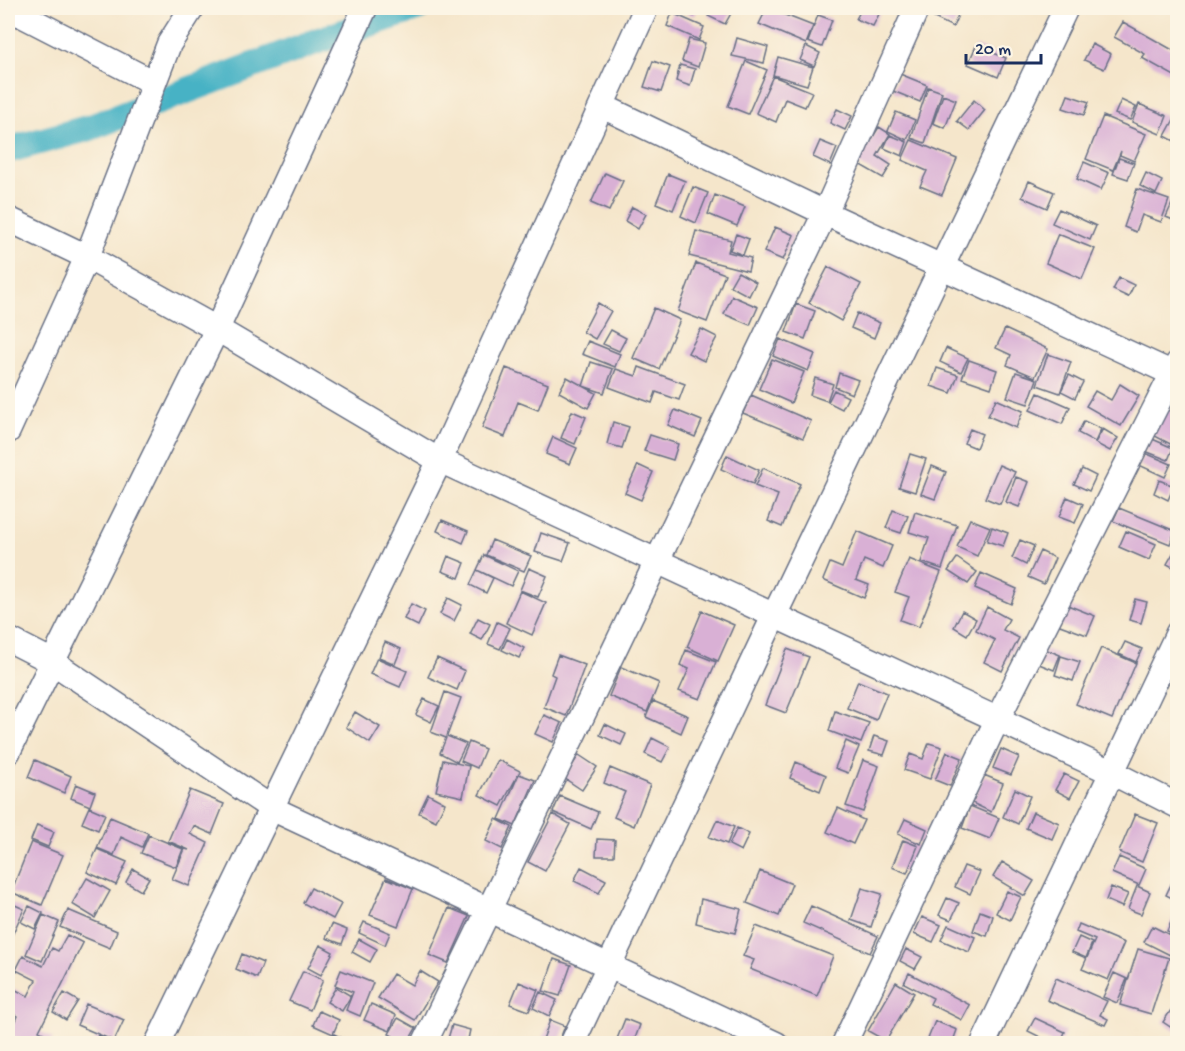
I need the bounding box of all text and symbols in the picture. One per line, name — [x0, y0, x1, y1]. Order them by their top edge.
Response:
scale bar — [966, 27, 1041, 65]
text: 20 m — [975, 40, 1011, 61]

